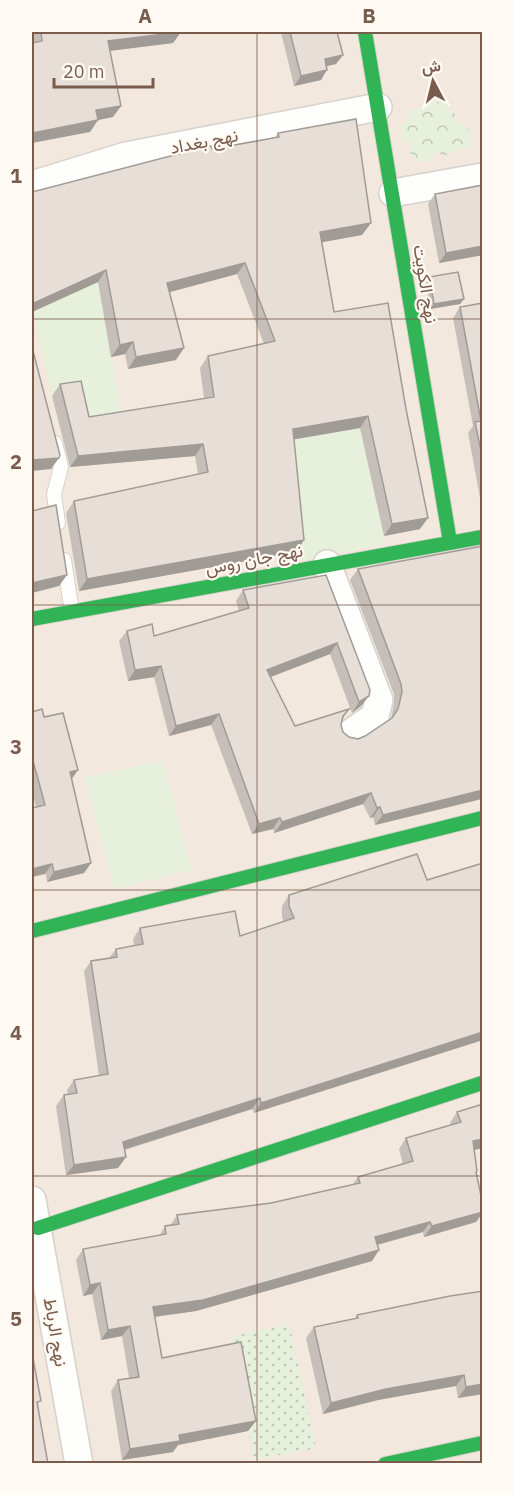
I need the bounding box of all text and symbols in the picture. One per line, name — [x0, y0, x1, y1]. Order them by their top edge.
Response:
text: A — [138, 2, 152, 29]
text: B — [362, 2, 376, 29]
scale bar — [54, 51, 153, 89]
north arrow — [403, 51, 463, 111]
text: ش — [420, 55, 442, 77]
text: 20 m — [63, 60, 105, 83]
street label: نهج بغداد — [168, 123, 240, 160]
text: 1 — [10, 162, 22, 189]
street label: نهج الكويت — [407, 243, 444, 325]
text: 2 — [10, 448, 22, 475]
street label: نهج جان روس — [203, 538, 305, 581]
text: 3 — [10, 733, 22, 760]
text: 4 — [10, 1019, 22, 1046]
street label: نهج الرباط — [38, 1296, 73, 1369]
text: 5 — [10, 1305, 22, 1332]

